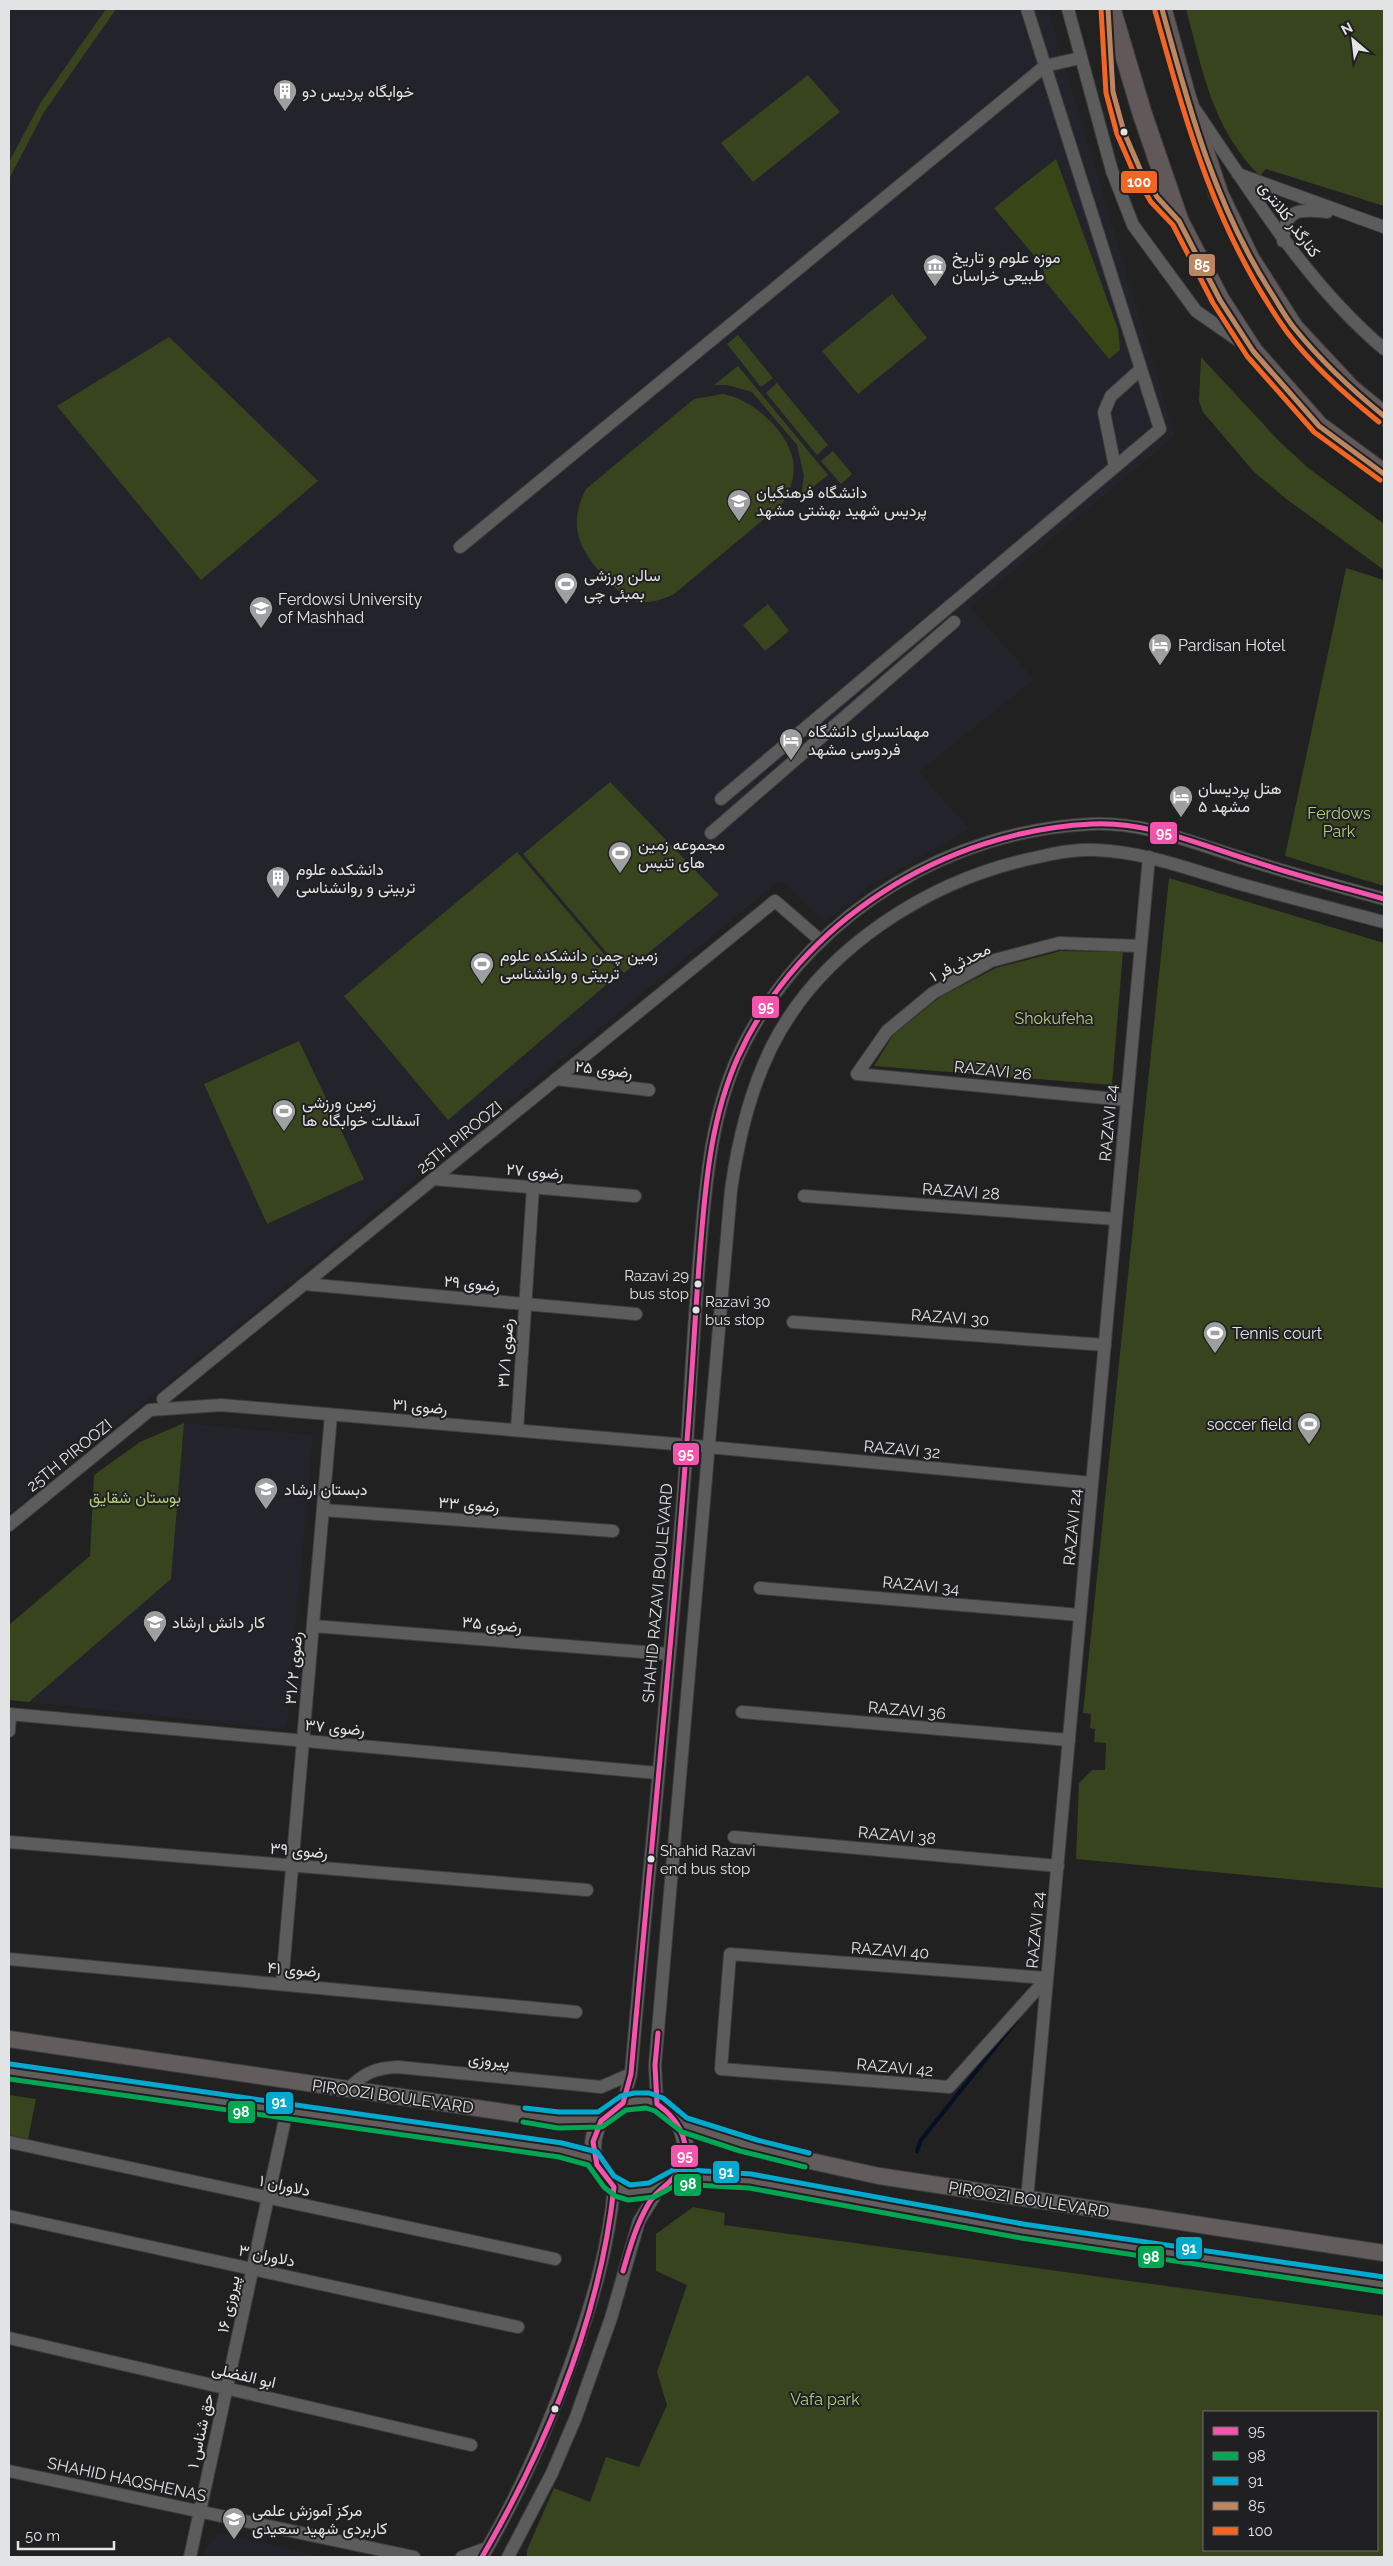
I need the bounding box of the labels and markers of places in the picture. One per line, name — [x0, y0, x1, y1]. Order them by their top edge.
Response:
building icon: خوابگاه پردیس دو — [272, 78, 298, 112]
place label: خوابگاه پردیس دو — [302, 82, 414, 103]
unlabelled marker — [1119, 127, 1129, 137]
place label: موزه علوم و تاریخ طبیعی خراسان — [952, 248, 1061, 286]
museum icon: موزه علوم و تاریخ طبیعی خراسان — [922, 253, 948, 287]
place label: دانشگاه فرهنگیان پردیس شهید بهشتی مشهد — [756, 483, 927, 522]
school or university icon: دانشگاه فرهنگیان پردیس شهید بهشتی مشهد — [726, 488, 752, 522]
place label: سالن ورزشی بمبئی چی — [584, 566, 661, 605]
sports icon: سالن ورزشی بمبئی چی — [553, 571, 579, 605]
place label: Ferdowsi University of Mashhad — [278, 590, 423, 627]
school or university icon: Ferdowsi University of Mashhad — [248, 595, 274, 629]
hotel icon: Pardisan Hotel — [1147, 632, 1173, 666]
place label: Pardisan Hotel — [1178, 636, 1286, 655]
place label: مهمانسرای دانشگاه فردوسی مشهد — [808, 722, 929, 760]
hotel icon: مهمانسرای دانشگاه فردوسی مشهد — [778, 727, 804, 761]
place label: هتل پردیسان ۵ مشهد — [1198, 779, 1282, 817]
hotel icon: هتل پردیسان ۵ مشهد — [1168, 784, 1194, 818]
place label: مجموعه زمین های تنیس — [638, 835, 725, 873]
sports icon: مجموعه زمین های تنیس — [607, 840, 633, 874]
place label: دانشکده علوم تربیتی و روانشناسی — [296, 860, 415, 898]
building icon: دانشکده علوم تربیتی و روانشناسی — [265, 865, 291, 899]
place label: زمین چمن دانشکده علوم تربیتی و روانشناسی — [500, 946, 658, 984]
sports icon: زمین چمن دانشکده علوم تربیتی و روانشناسی — [469, 951, 495, 985]
place label: زمین ورزشی آسفالت خوابگاه ها — [302, 1093, 421, 1131]
sports icon: زمین ورزشی آسفالت خوابگاه ها — [271, 1098, 297, 1132]
place label: Razavi 29 bus stop — [624, 1267, 689, 1303]
marker: Razavi 29 bus stop — [693, 1279, 703, 1289]
place label: Razavi 30 bus stop — [705, 1293, 770, 1329]
marker: Razavi 30 bus stop — [691, 1305, 701, 1315]
sports icon: Tennis court — [1202, 1320, 1228, 1354]
place label: Tennis court — [1232, 1324, 1323, 1343]
sports icon: soccer field — [1296, 1411, 1322, 1445]
place label: soccer field — [1207, 1415, 1292, 1434]
school or university icon: دبستان ارشاد — [253, 1476, 279, 1510]
place label: دبستان ارشاد — [284, 1480, 368, 1500]
school or university icon: کار دانش ارشاد — [142, 1609, 168, 1643]
place label: کار دانش ارشاد — [172, 1613, 265, 1633]
place label: Shahid Razavi end bus stop — [660, 1842, 756, 1878]
marker: Shahid Razavi end bus stop — [646, 1854, 656, 1864]
unlabelled marker — [550, 2404, 560, 2414]
place label: مرکز آموزش علمی کاربردی شهید سعیدی — [252, 2501, 387, 2539]
school or university icon: مرکز آموزش علمی کاربردی شهید سعیدی — [221, 2506, 247, 2540]

